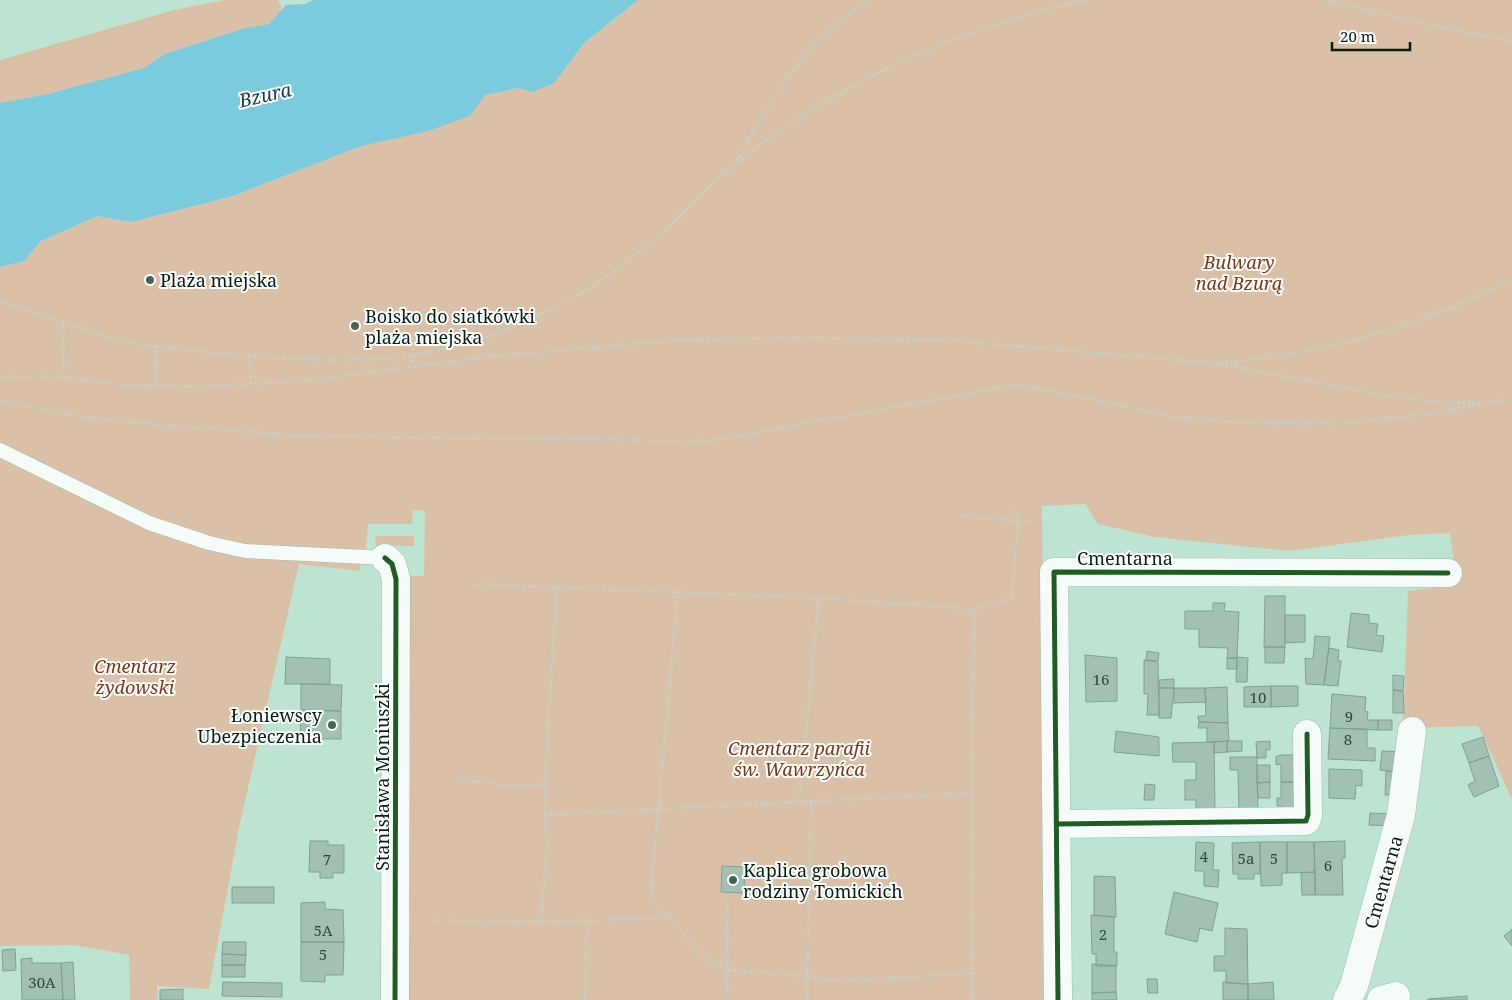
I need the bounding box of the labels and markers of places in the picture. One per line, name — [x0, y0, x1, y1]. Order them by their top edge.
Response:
place label: Plaża miejska — [160, 268, 277, 292]
marker: Plaża miejska — [144, 274, 156, 286]
place label: Boisko do siatkówki plaża miejska — [365, 304, 535, 349]
marker: Boisko do siatkówki plaża miejska — [349, 320, 361, 332]
place label: Łoniewscy Ubezpieczenia — [198, 703, 323, 748]
marker: Łoniewscy Ubezpieczenia — [326, 719, 338, 731]
place label: Kaplica grobowa rodziny Tomickich — [743, 858, 903, 903]
marker: Kaplica grobowa rodziny Tomickich — [727, 874, 739, 886]

